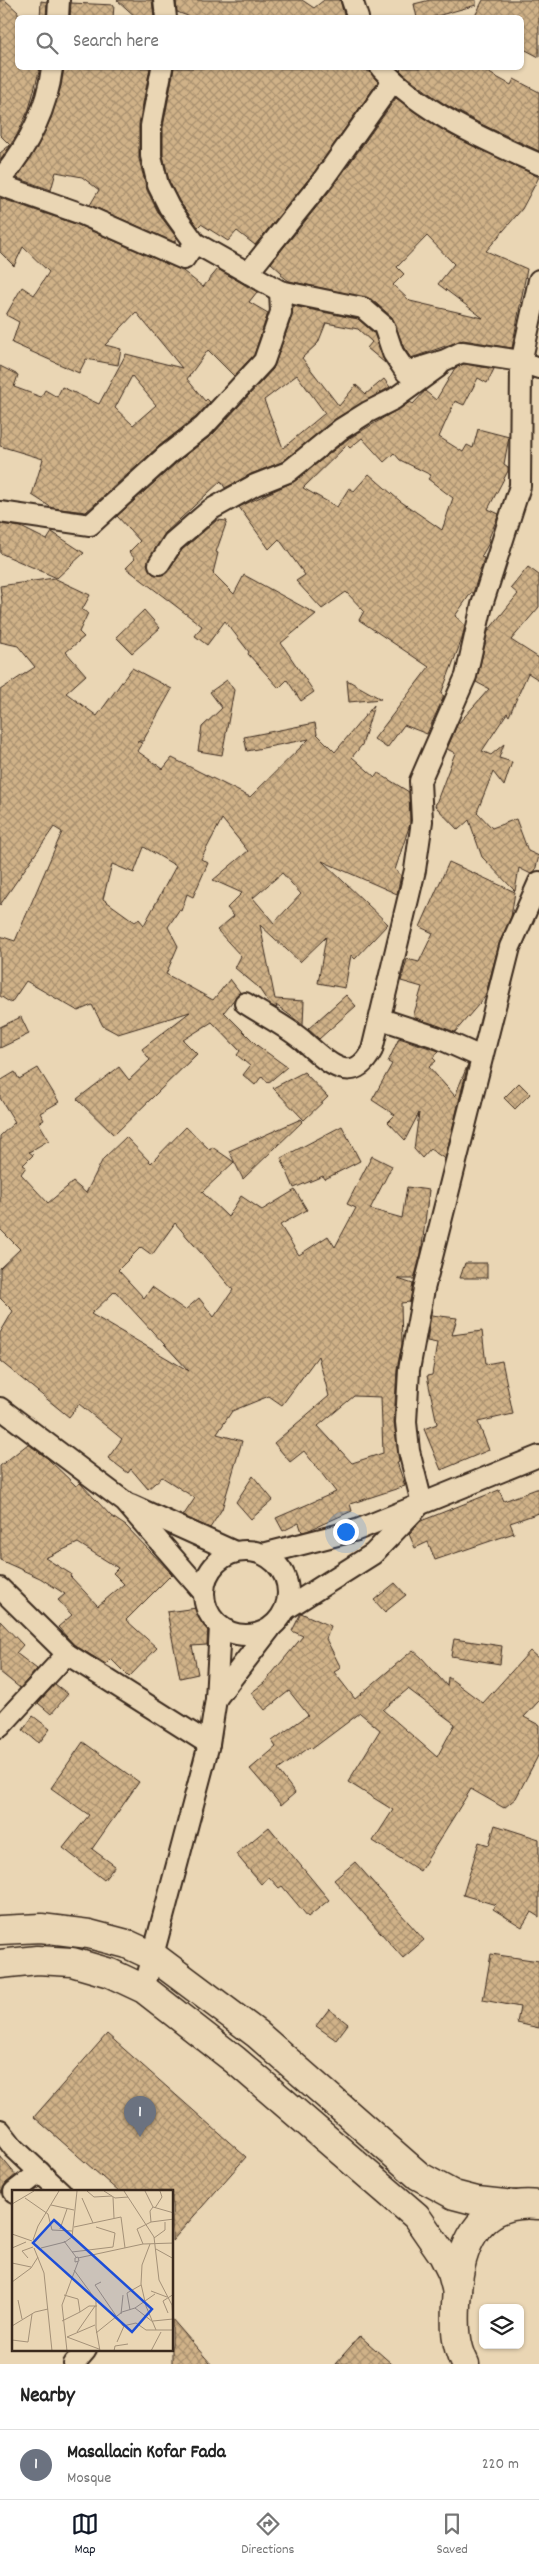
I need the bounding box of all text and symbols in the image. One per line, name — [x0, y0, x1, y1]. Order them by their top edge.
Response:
search box — [15, 15, 524, 70]
icon: search — [33, 29, 61, 57]
text: Search here — [73, 29, 159, 56]
your location — [333, 1519, 359, 1545]
pin: 1 — [124, 2096, 156, 2137]
inset map — [12, 2190, 174, 2352]
map controls — [479, 2304, 524, 2349]
button: layers — [479, 2304, 524, 2349]
text: Nearby — [20, 2382, 75, 2412]
text: Masallacin Kofar Fada — [67, 2440, 226, 2467]
text: 1 — [34, 2453, 38, 2476]
text: 220 m — [482, 2453, 519, 2476]
text: Mosque — [67, 2467, 111, 2490]
tab: Map — [71, 2510, 99, 2560]
tab: Directions — [241, 2510, 294, 2560]
tab: Saved — [437, 2510, 468, 2560]

